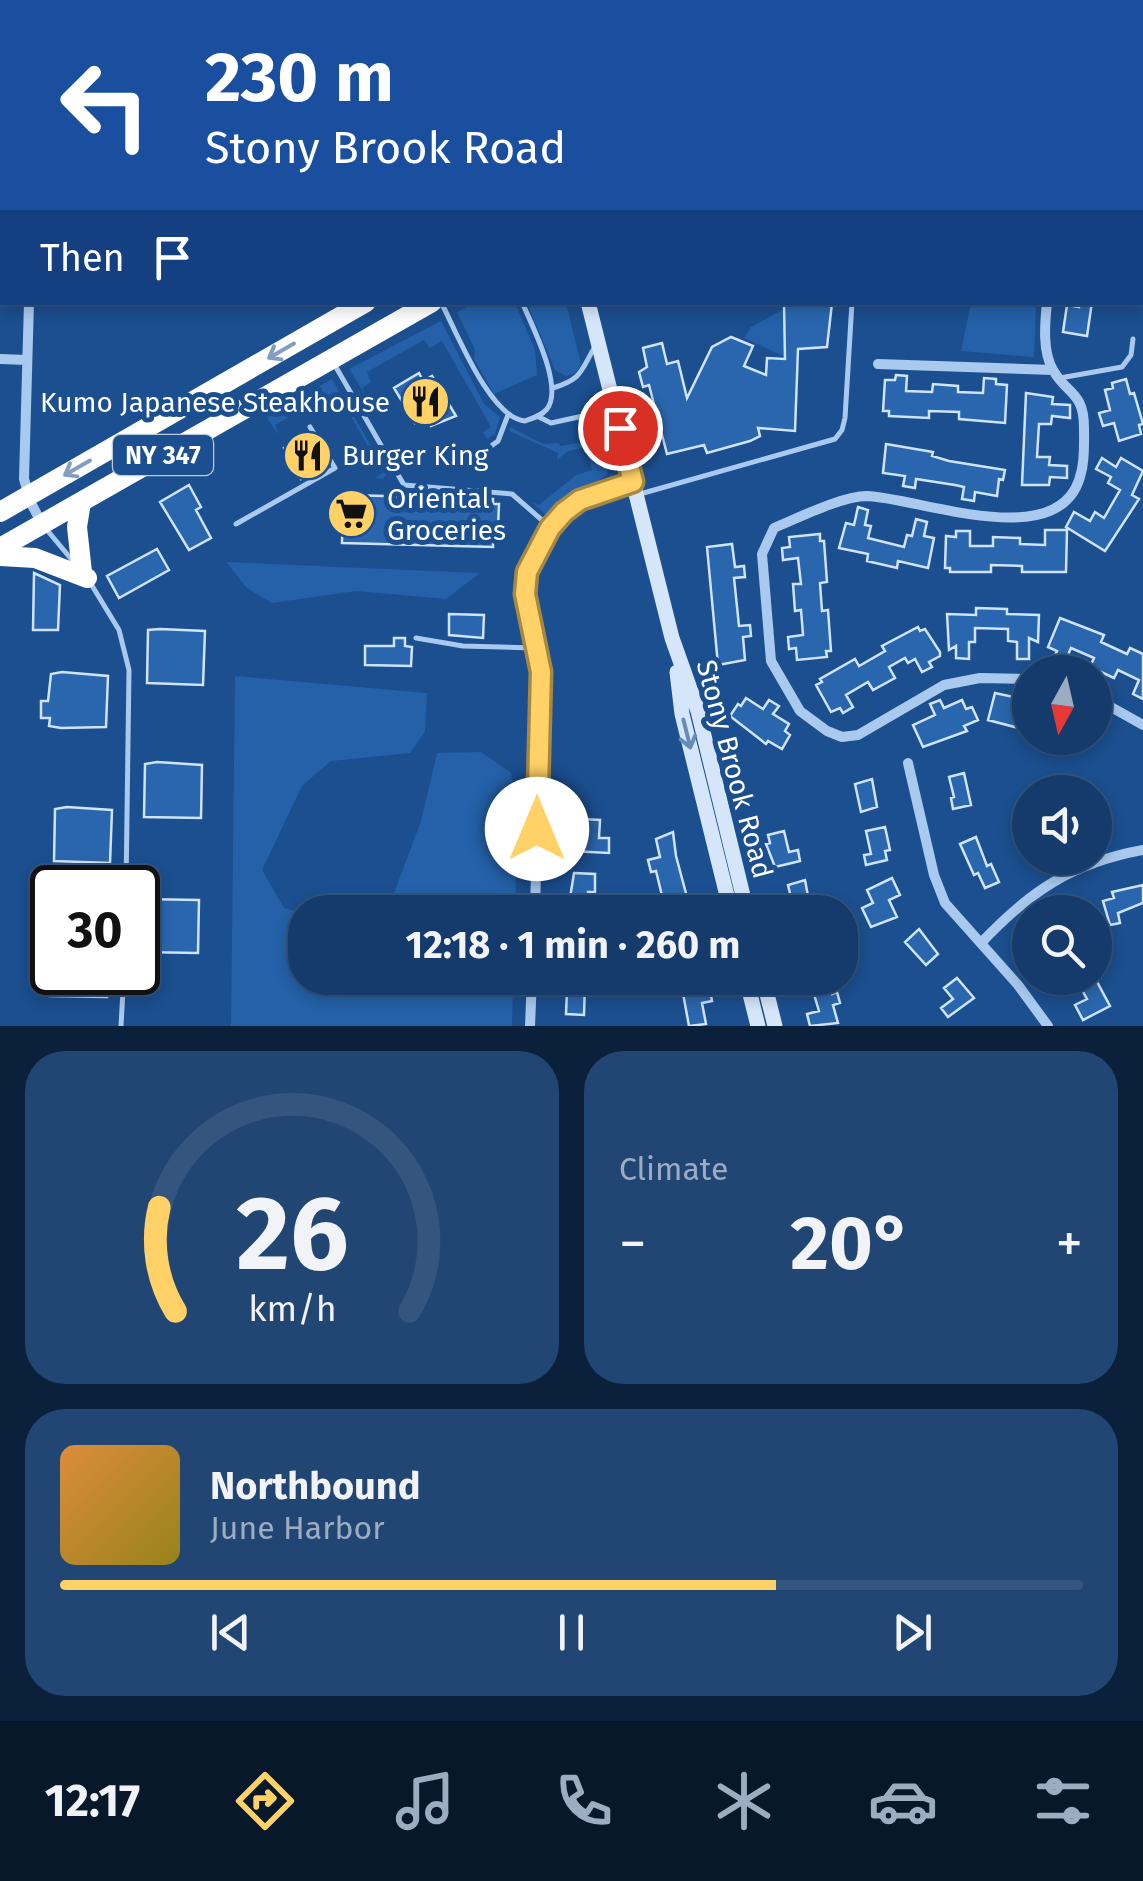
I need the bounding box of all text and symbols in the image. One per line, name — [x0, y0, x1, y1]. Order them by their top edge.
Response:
text: 230 m — [205, 36, 394, 120]
icon: left — [40, 40, 170, 170]
text: Stony Brook Road — [205, 121, 566, 175]
icon: arrive — [145, 230, 200, 285]
text: Then — [40, 235, 125, 281]
one-way arrow — [267, 341, 296, 361]
restaurant icon: Kumo Japanese Steakhouse — [399, 376, 451, 428]
place label: Kumo Japanese Steakhouse — [40, 386, 390, 419]
pin — [578, 386, 663, 471]
icon: arrive — [593, 401, 648, 456]
restaurant icon: Burger King — [281, 429, 333, 481]
road number: NY 347 — [113, 435, 213, 475]
place label: Burger King — [342, 439, 489, 472]
one-way arrow — [63, 458, 92, 478]
place label: Oriental Groceries — [387, 482, 506, 547]
supermarket icon: Oriental Groceries — [326, 488, 378, 540]
north arrow — [1012, 655, 1112, 755]
map controls — [1012, 655, 1112, 995]
street label: Stony Brook Road — [689, 656, 780, 882]
one-way arrow — [679, 717, 697, 749]
button: sound — [1012, 775, 1112, 875]
position arrow — [485, 777, 589, 881]
speed limit sign: 30 — [30, 865, 160, 995]
button: search — [1012, 895, 1112, 995]
text: 12:18 · 1 min · 260 m — [406, 922, 740, 968]
text: Climate — [619, 1150, 728, 1188]
text: 26 — [236, 1172, 348, 1297]
text: 20° — [790, 1199, 912, 1289]
text: − — [619, 1211, 647, 1277]
text: + — [1056, 1211, 1083, 1277]
text: km/h — [248, 1288, 336, 1330]
text: Northbound — [210, 1463, 421, 1509]
text: June Harbor — [210, 1509, 385, 1547]
icon: previous — [203, 1605, 258, 1660]
icon: pause — [544, 1605, 599, 1660]
icon: next — [885, 1605, 940, 1660]
icon: directions — [230, 1766, 300, 1836]
icon: music — [390, 1766, 460, 1836]
icon: phone — [549, 1766, 619, 1836]
icon: climate — [709, 1766, 779, 1836]
icon: car — [868, 1766, 938, 1836]
icon: filters — [1028, 1766, 1098, 1836]
text: 12:17 — [45, 1774, 140, 1828]

